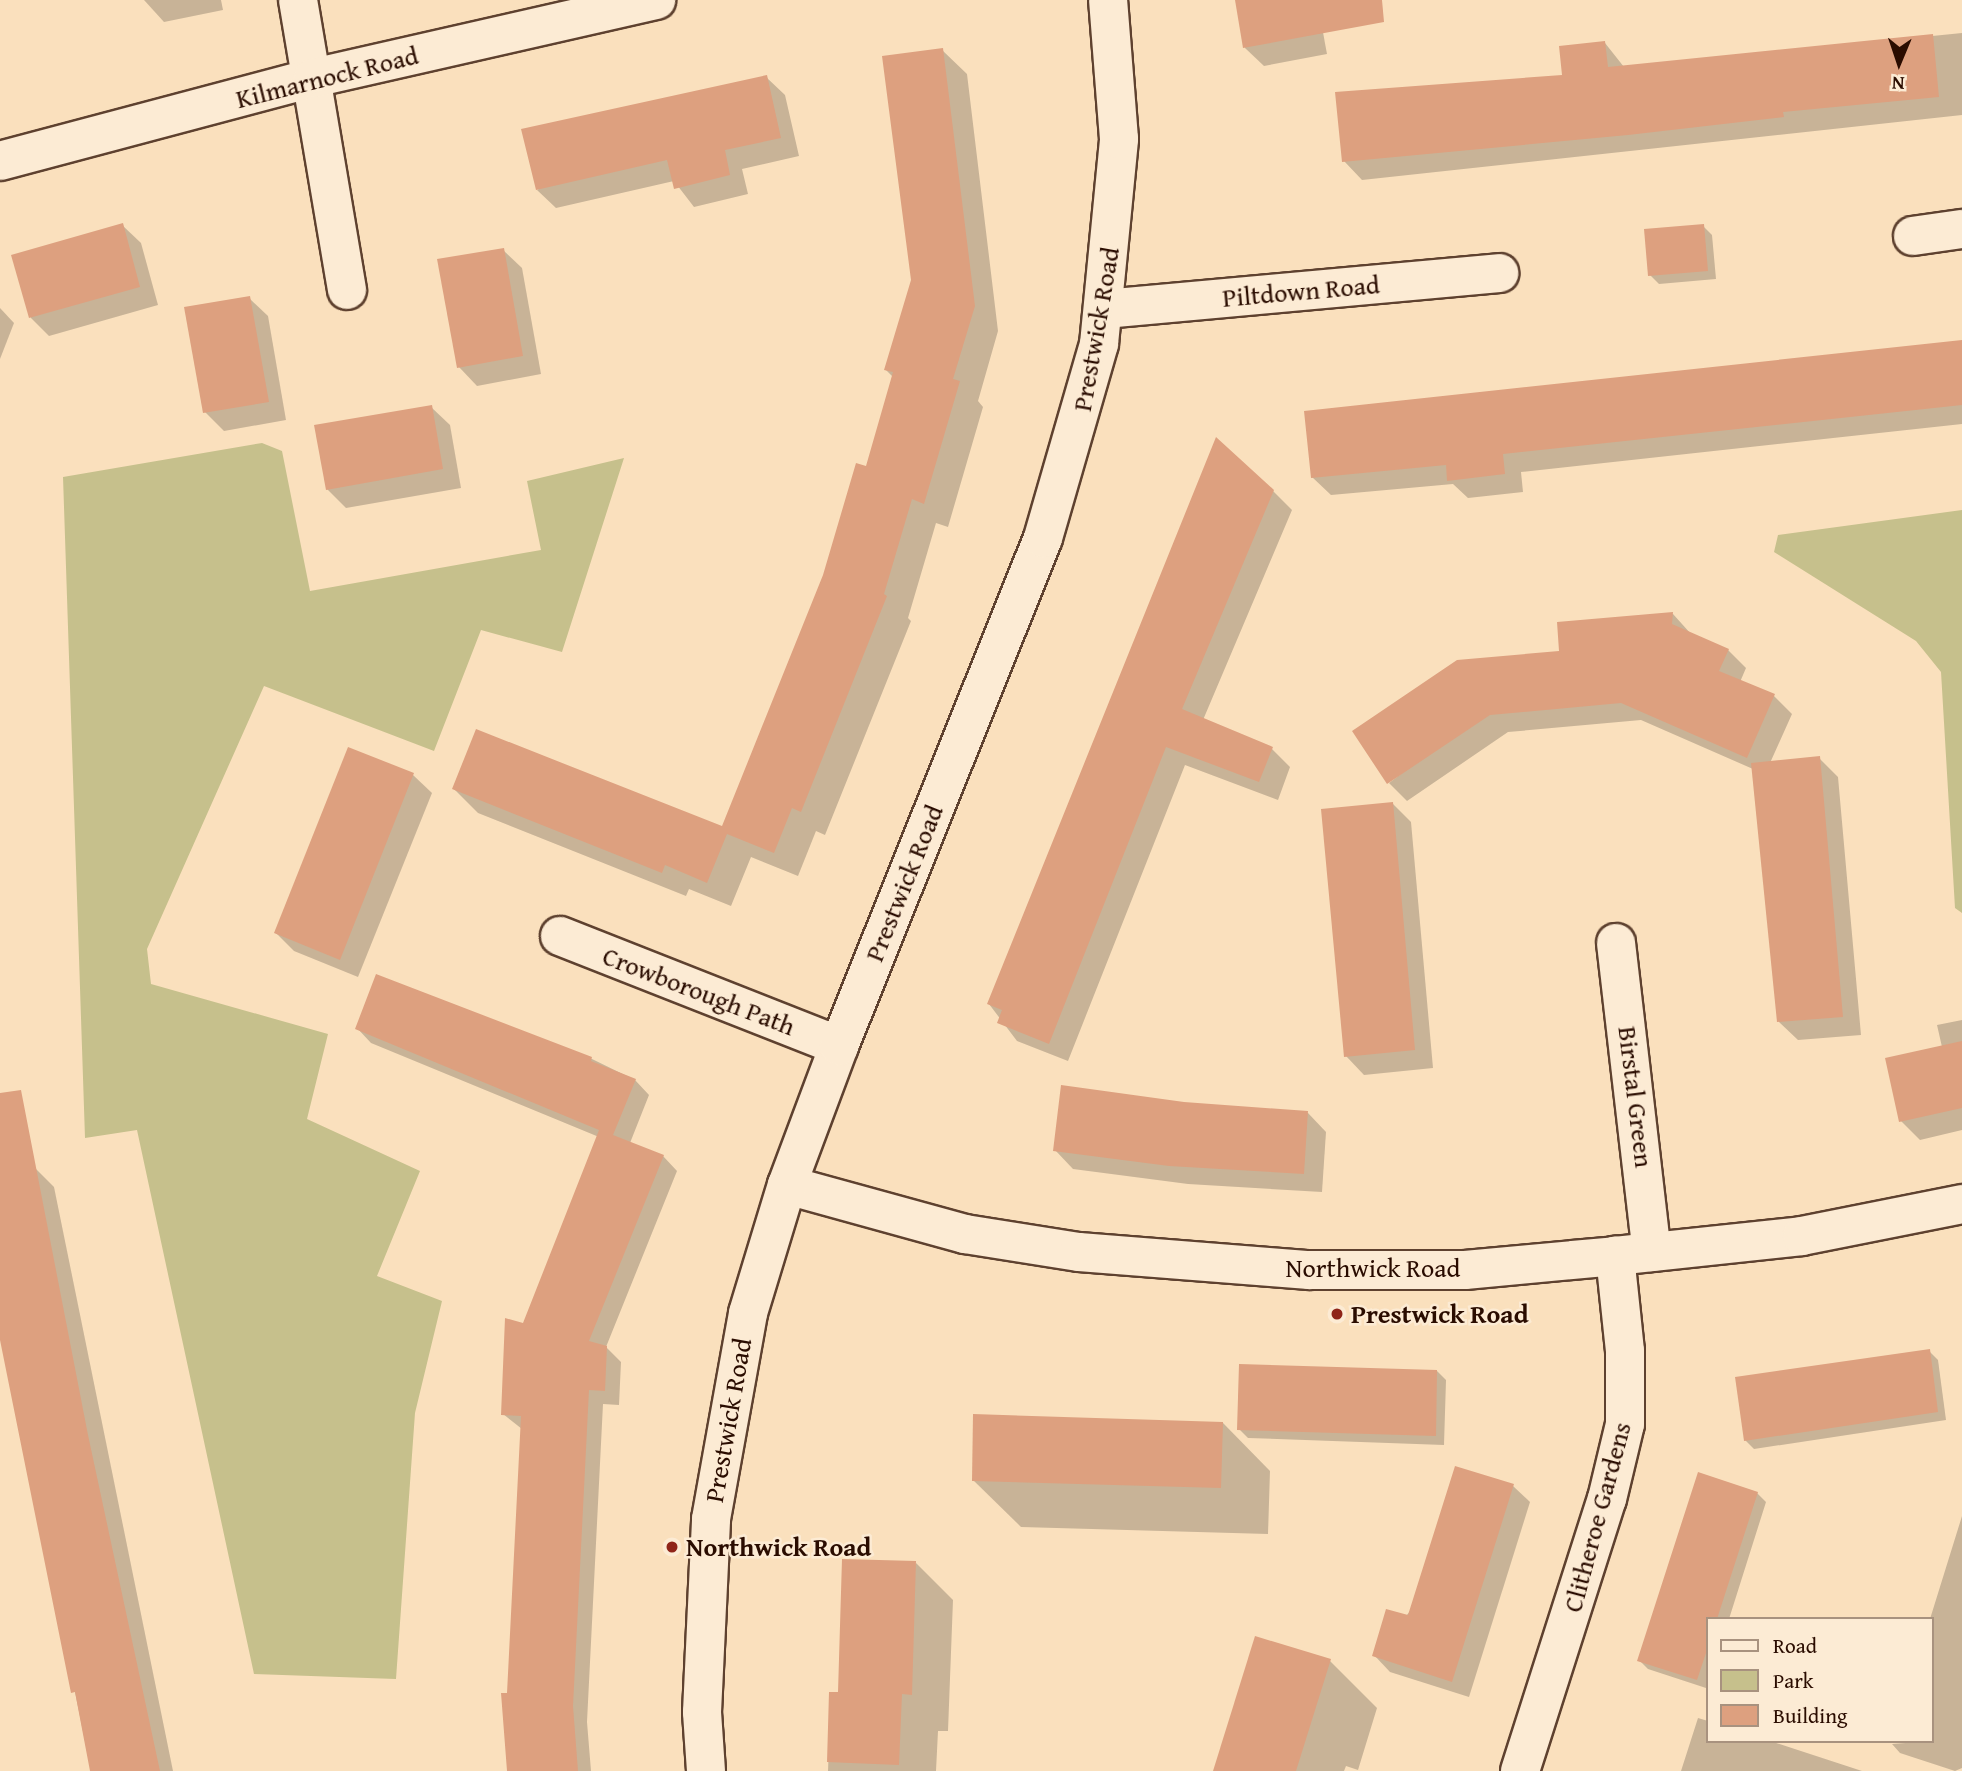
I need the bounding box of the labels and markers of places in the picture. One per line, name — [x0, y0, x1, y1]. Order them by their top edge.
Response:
place label: Prestwick Road — [1351, 1298, 1529, 1330]
marker: Prestwick Road — [1329, 1306, 1345, 1322]
place label: Northwick Road — [686, 1531, 871, 1563]
marker: Northwick Road — [664, 1539, 680, 1555]

